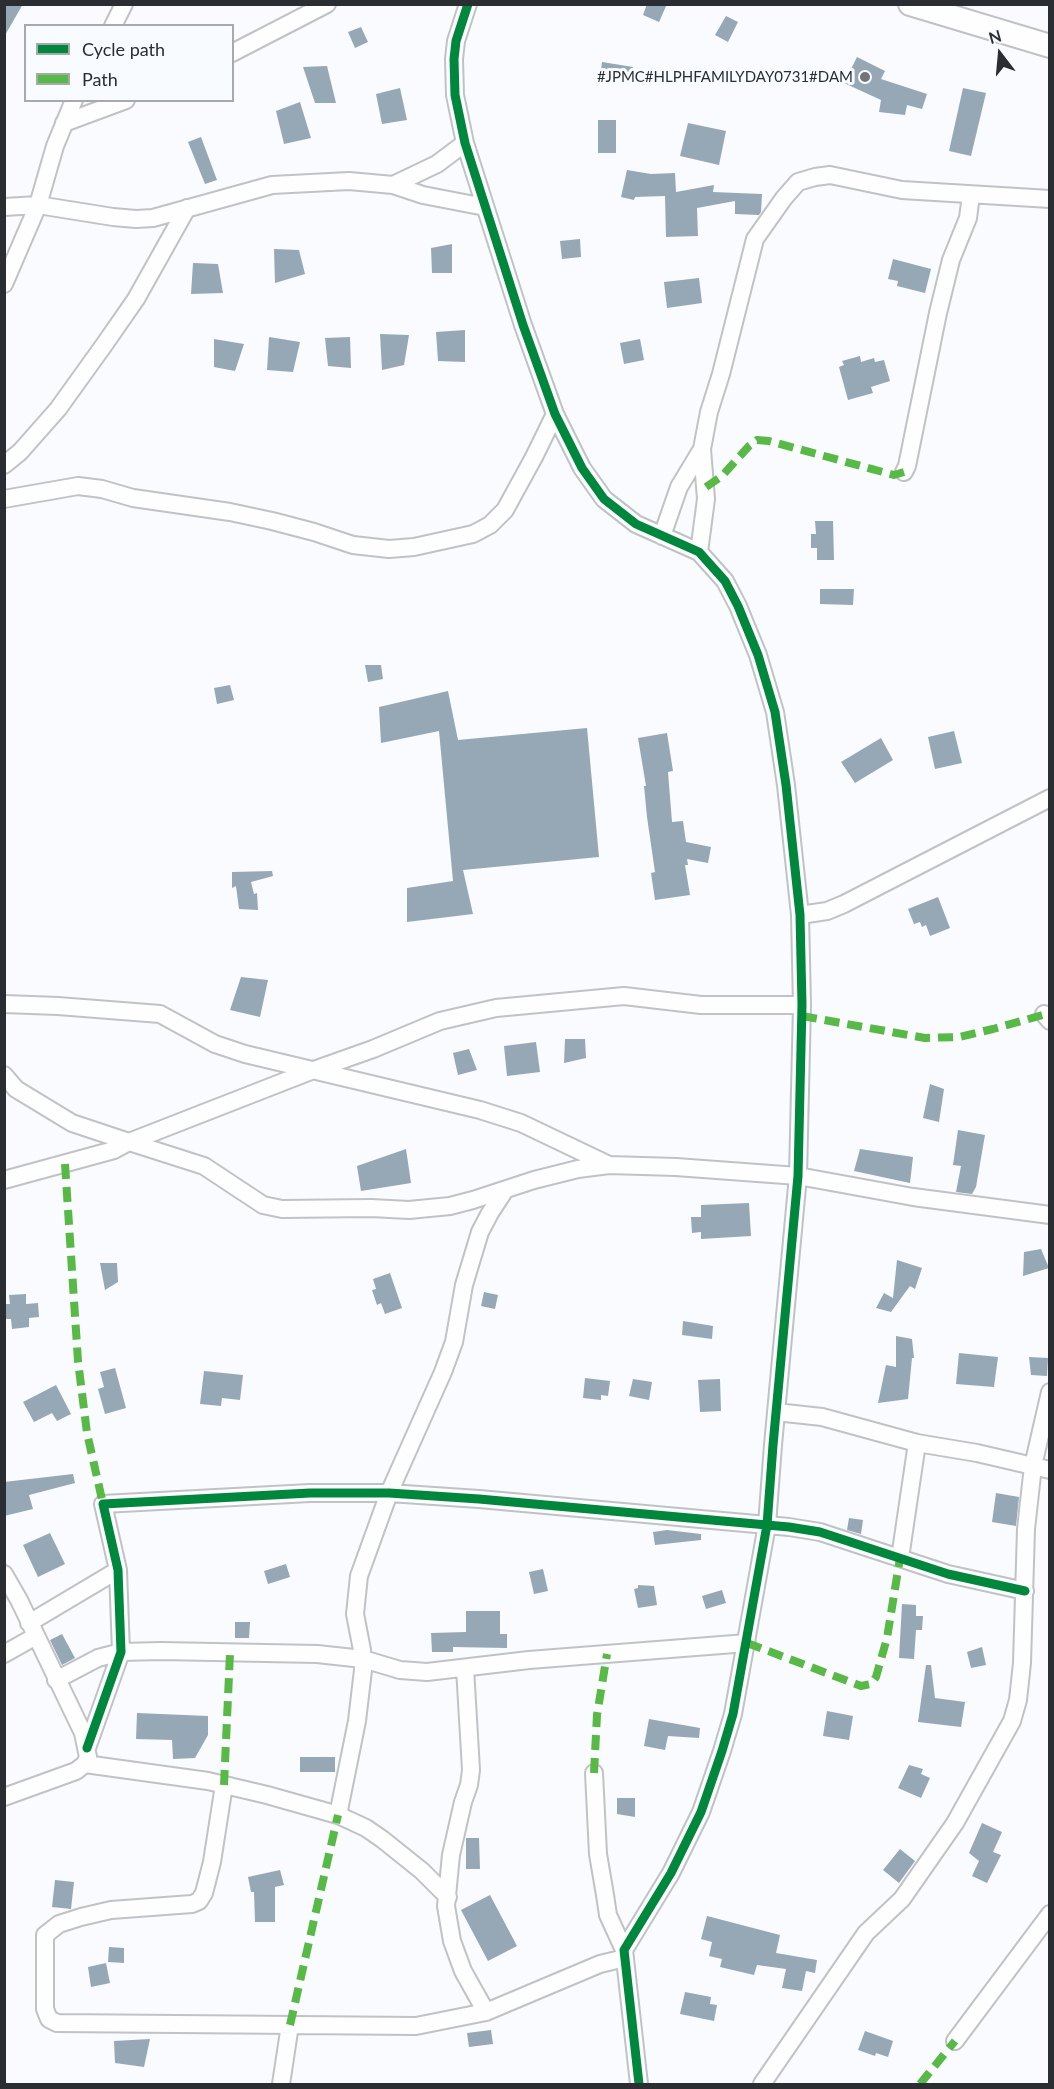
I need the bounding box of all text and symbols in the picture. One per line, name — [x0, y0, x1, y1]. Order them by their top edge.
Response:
legend — [24, 24, 234, 102]
north arrow — [970, 24, 1030, 84]
text: N — [986, 25, 1003, 47]
text: Cycle path — [82, 38, 165, 60]
text: Path — [82, 68, 118, 90]
place label: #JPMC#HLPHFAMILYDAY0731#DAM — [597, 68, 853, 86]
marker: #JPMC#HLPHFAMILYDAY0731#DAM — [858, 70, 872, 84]

